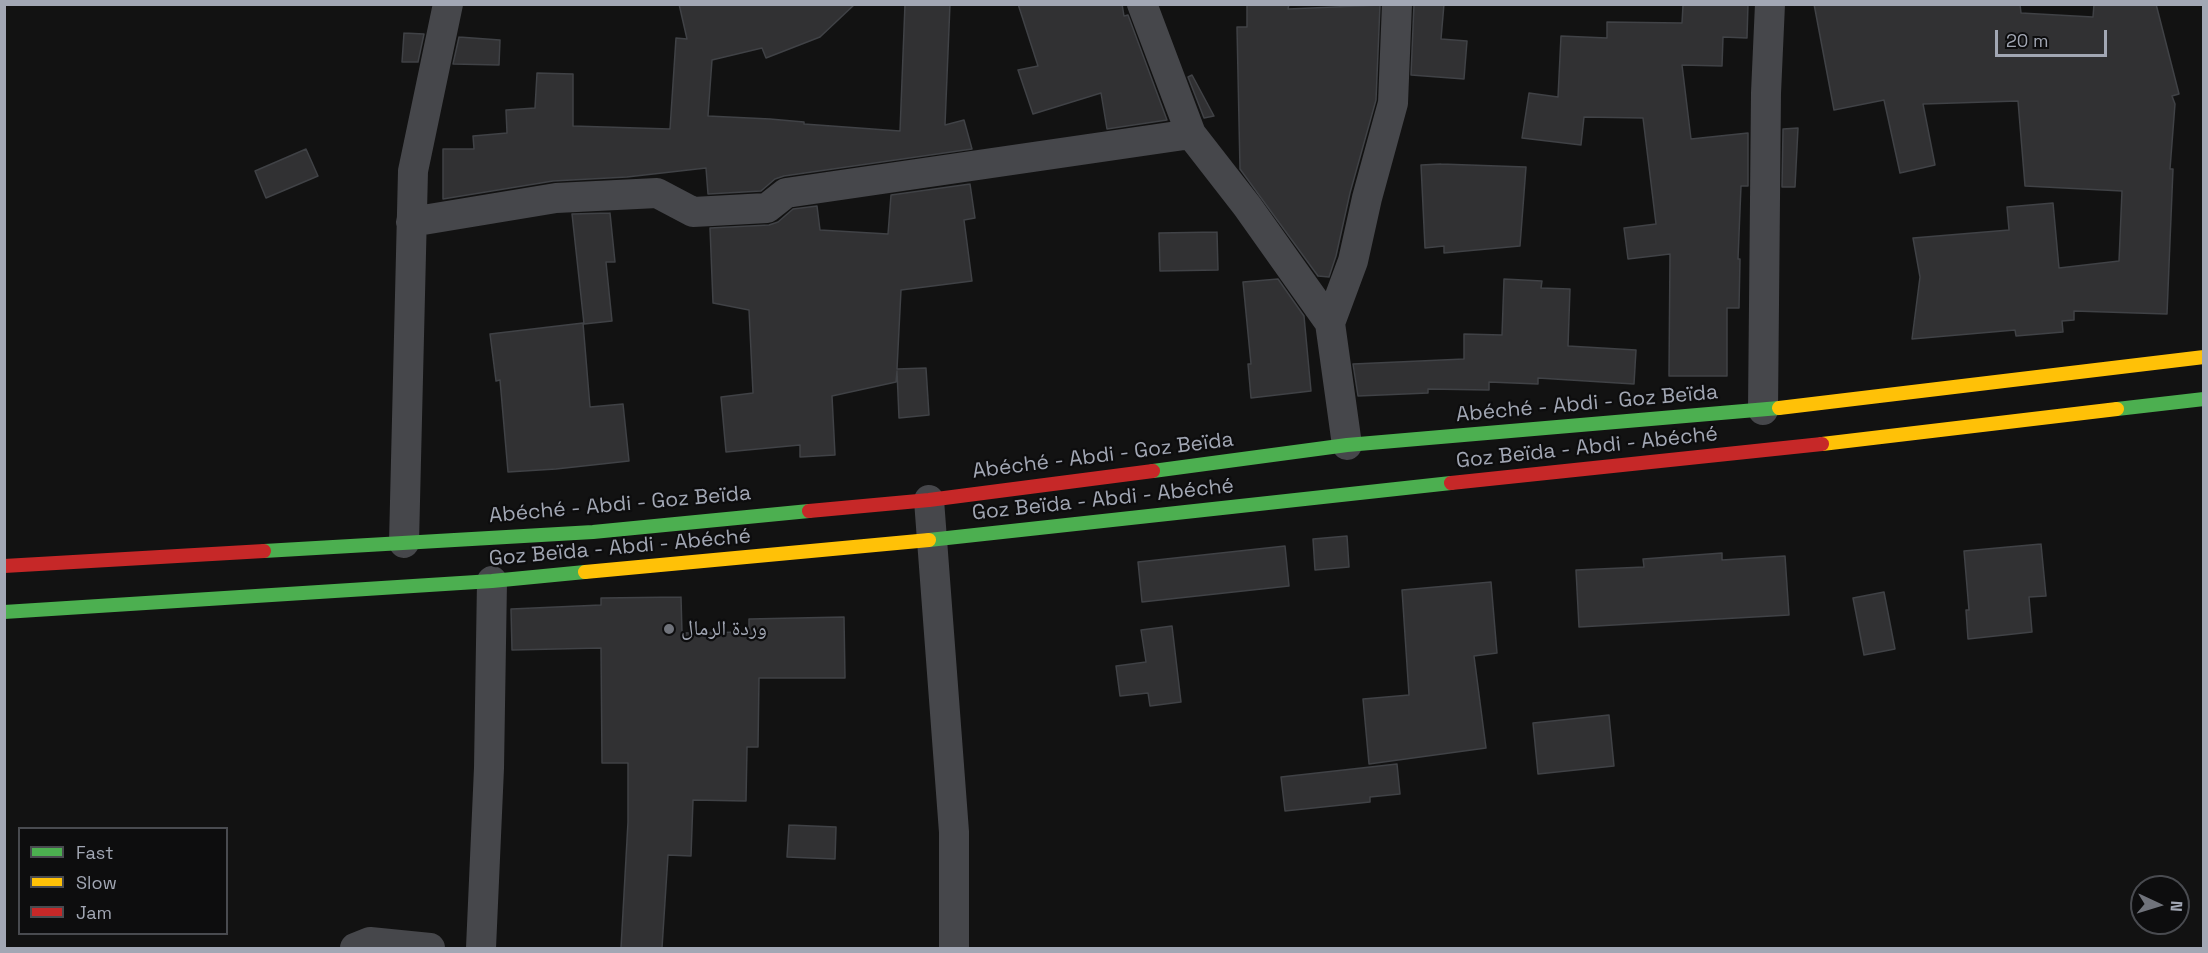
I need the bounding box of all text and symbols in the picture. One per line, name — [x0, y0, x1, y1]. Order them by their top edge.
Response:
scale bar — [1998, 18, 2110, 56]
text: 20 m — [2006, 29, 2049, 52]
street label: Abéché - Abdi - Goz Beïda — [1455, 380, 1719, 428]
street label: Goz Beïda - Abdi - Abéché — [1455, 422, 1719, 474]
street label: Abéché - Abdi - Goz Beïda — [971, 427, 1235, 485]
street label: Goz Beïda - Abdi - Abéché — [971, 474, 1235, 526]
street label: Abéché - Abdi - Goz Beïda — [488, 481, 752, 529]
street label: Goz Beïda - Abdi - Abéché — [488, 524, 752, 572]
place label: وردة الرمال — [681, 616, 767, 642]
marker: وردة الرمال — [662, 622, 676, 636]
legend — [18, 827, 228, 935]
text: Fast — [76, 841, 113, 864]
text: Slow — [76, 871, 117, 894]
north arrow — [2130, 875, 2190, 935]
text: N — [2166, 900, 2187, 912]
text: Jam — [76, 901, 112, 924]

